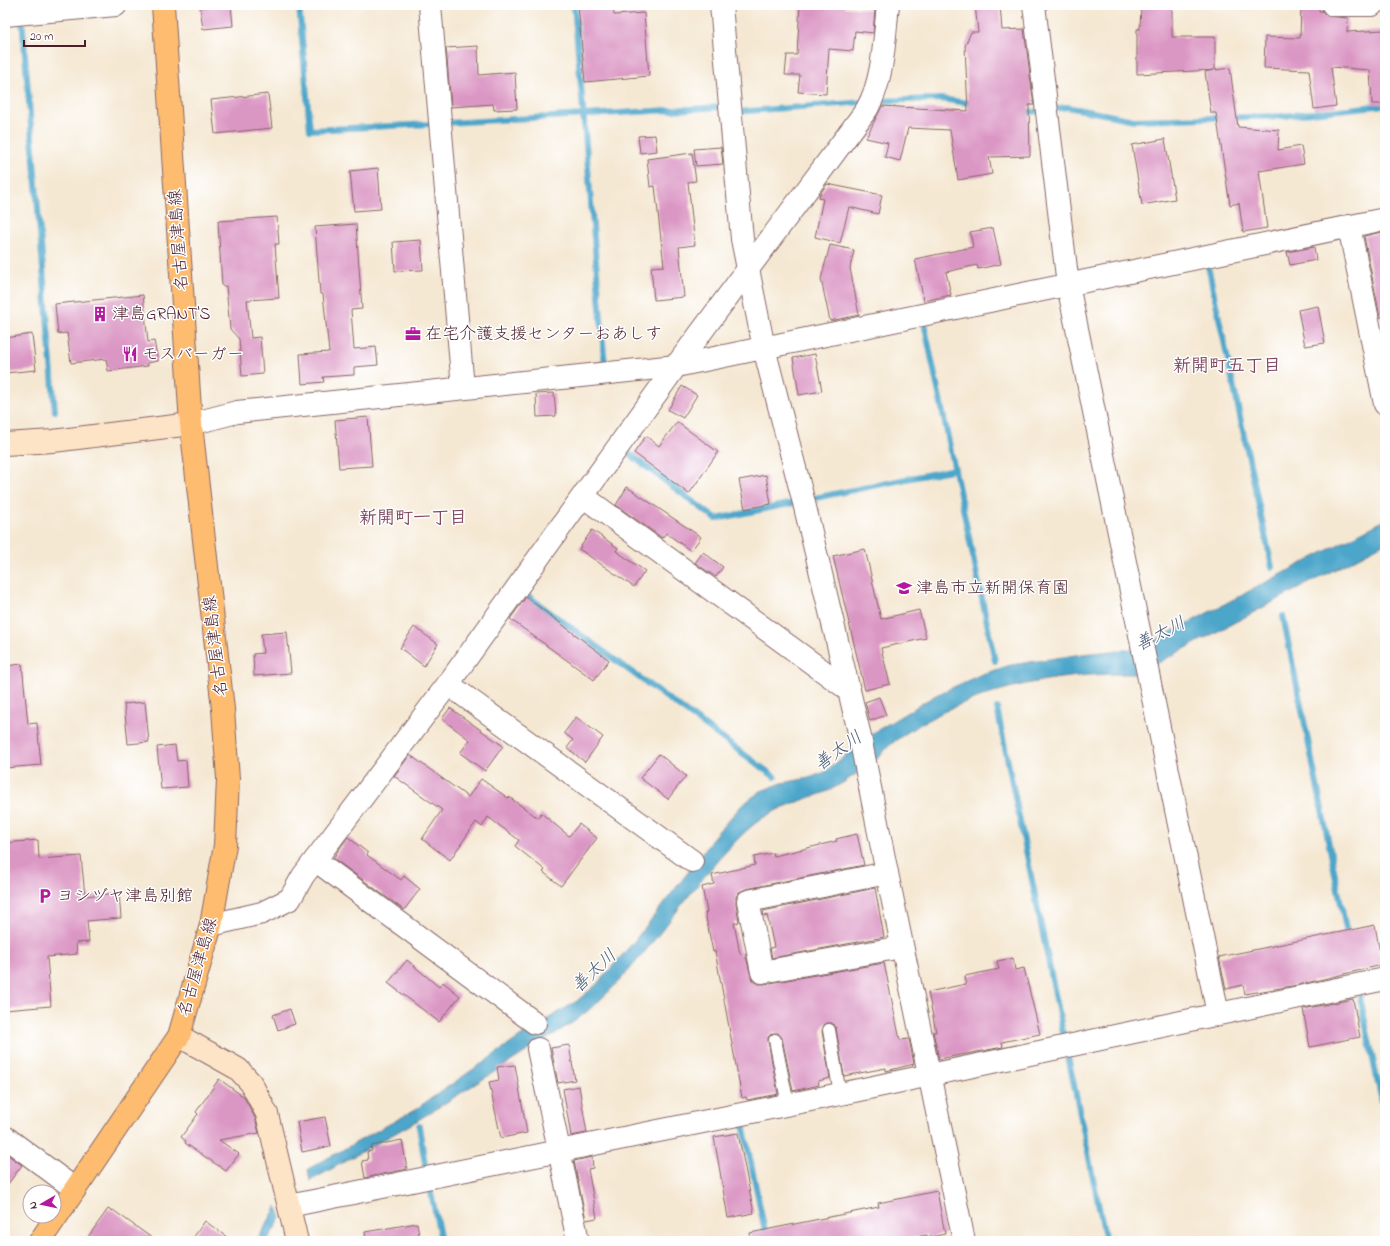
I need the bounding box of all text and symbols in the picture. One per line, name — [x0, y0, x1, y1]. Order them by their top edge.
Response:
scale bar — [24, 22, 85, 48]
text: 20 m — [30, 28, 53, 46]
street label: 名古屋津島線 — [163, 188, 195, 292]
place label: 津島GRANT'S — [112, 302, 211, 327]
building icon: 津島GRANT'S — [91, 305, 109, 323]
place label: 在宅介護支援センターおあしす — [425, 322, 662, 347]
office icon: 在宅介護支援センターおあしす — [404, 325, 422, 343]
place label: モスバーガー — [142, 342, 244, 367]
restaurant icon: モスバーガー — [121, 345, 139, 363]
district label: 新開町五丁目 — [1173, 354, 1281, 380]
district label: 新開町一丁目 — [359, 506, 467, 532]
place label: 津島市立新開保育園 — [916, 576, 1069, 601]
school or university icon: 津島市立新開保育園 — [895, 579, 913, 597]
street label: 名古屋津島線 — [197, 594, 235, 698]
water label: 善太川 — [1131, 611, 1191, 659]
water label: 善太川 — [810, 726, 868, 778]
place label: ヨシヅヤ津島別館 — [57, 884, 193, 909]
parking icon: ヨシヅヤ津島別館 — [36, 887, 54, 905]
street label: 名古屋津島線 — [172, 915, 224, 1019]
water label: 善太川 — [566, 944, 624, 1000]
north arrow — [22, 1184, 62, 1224]
text: N — [25, 1200, 42, 1210]

